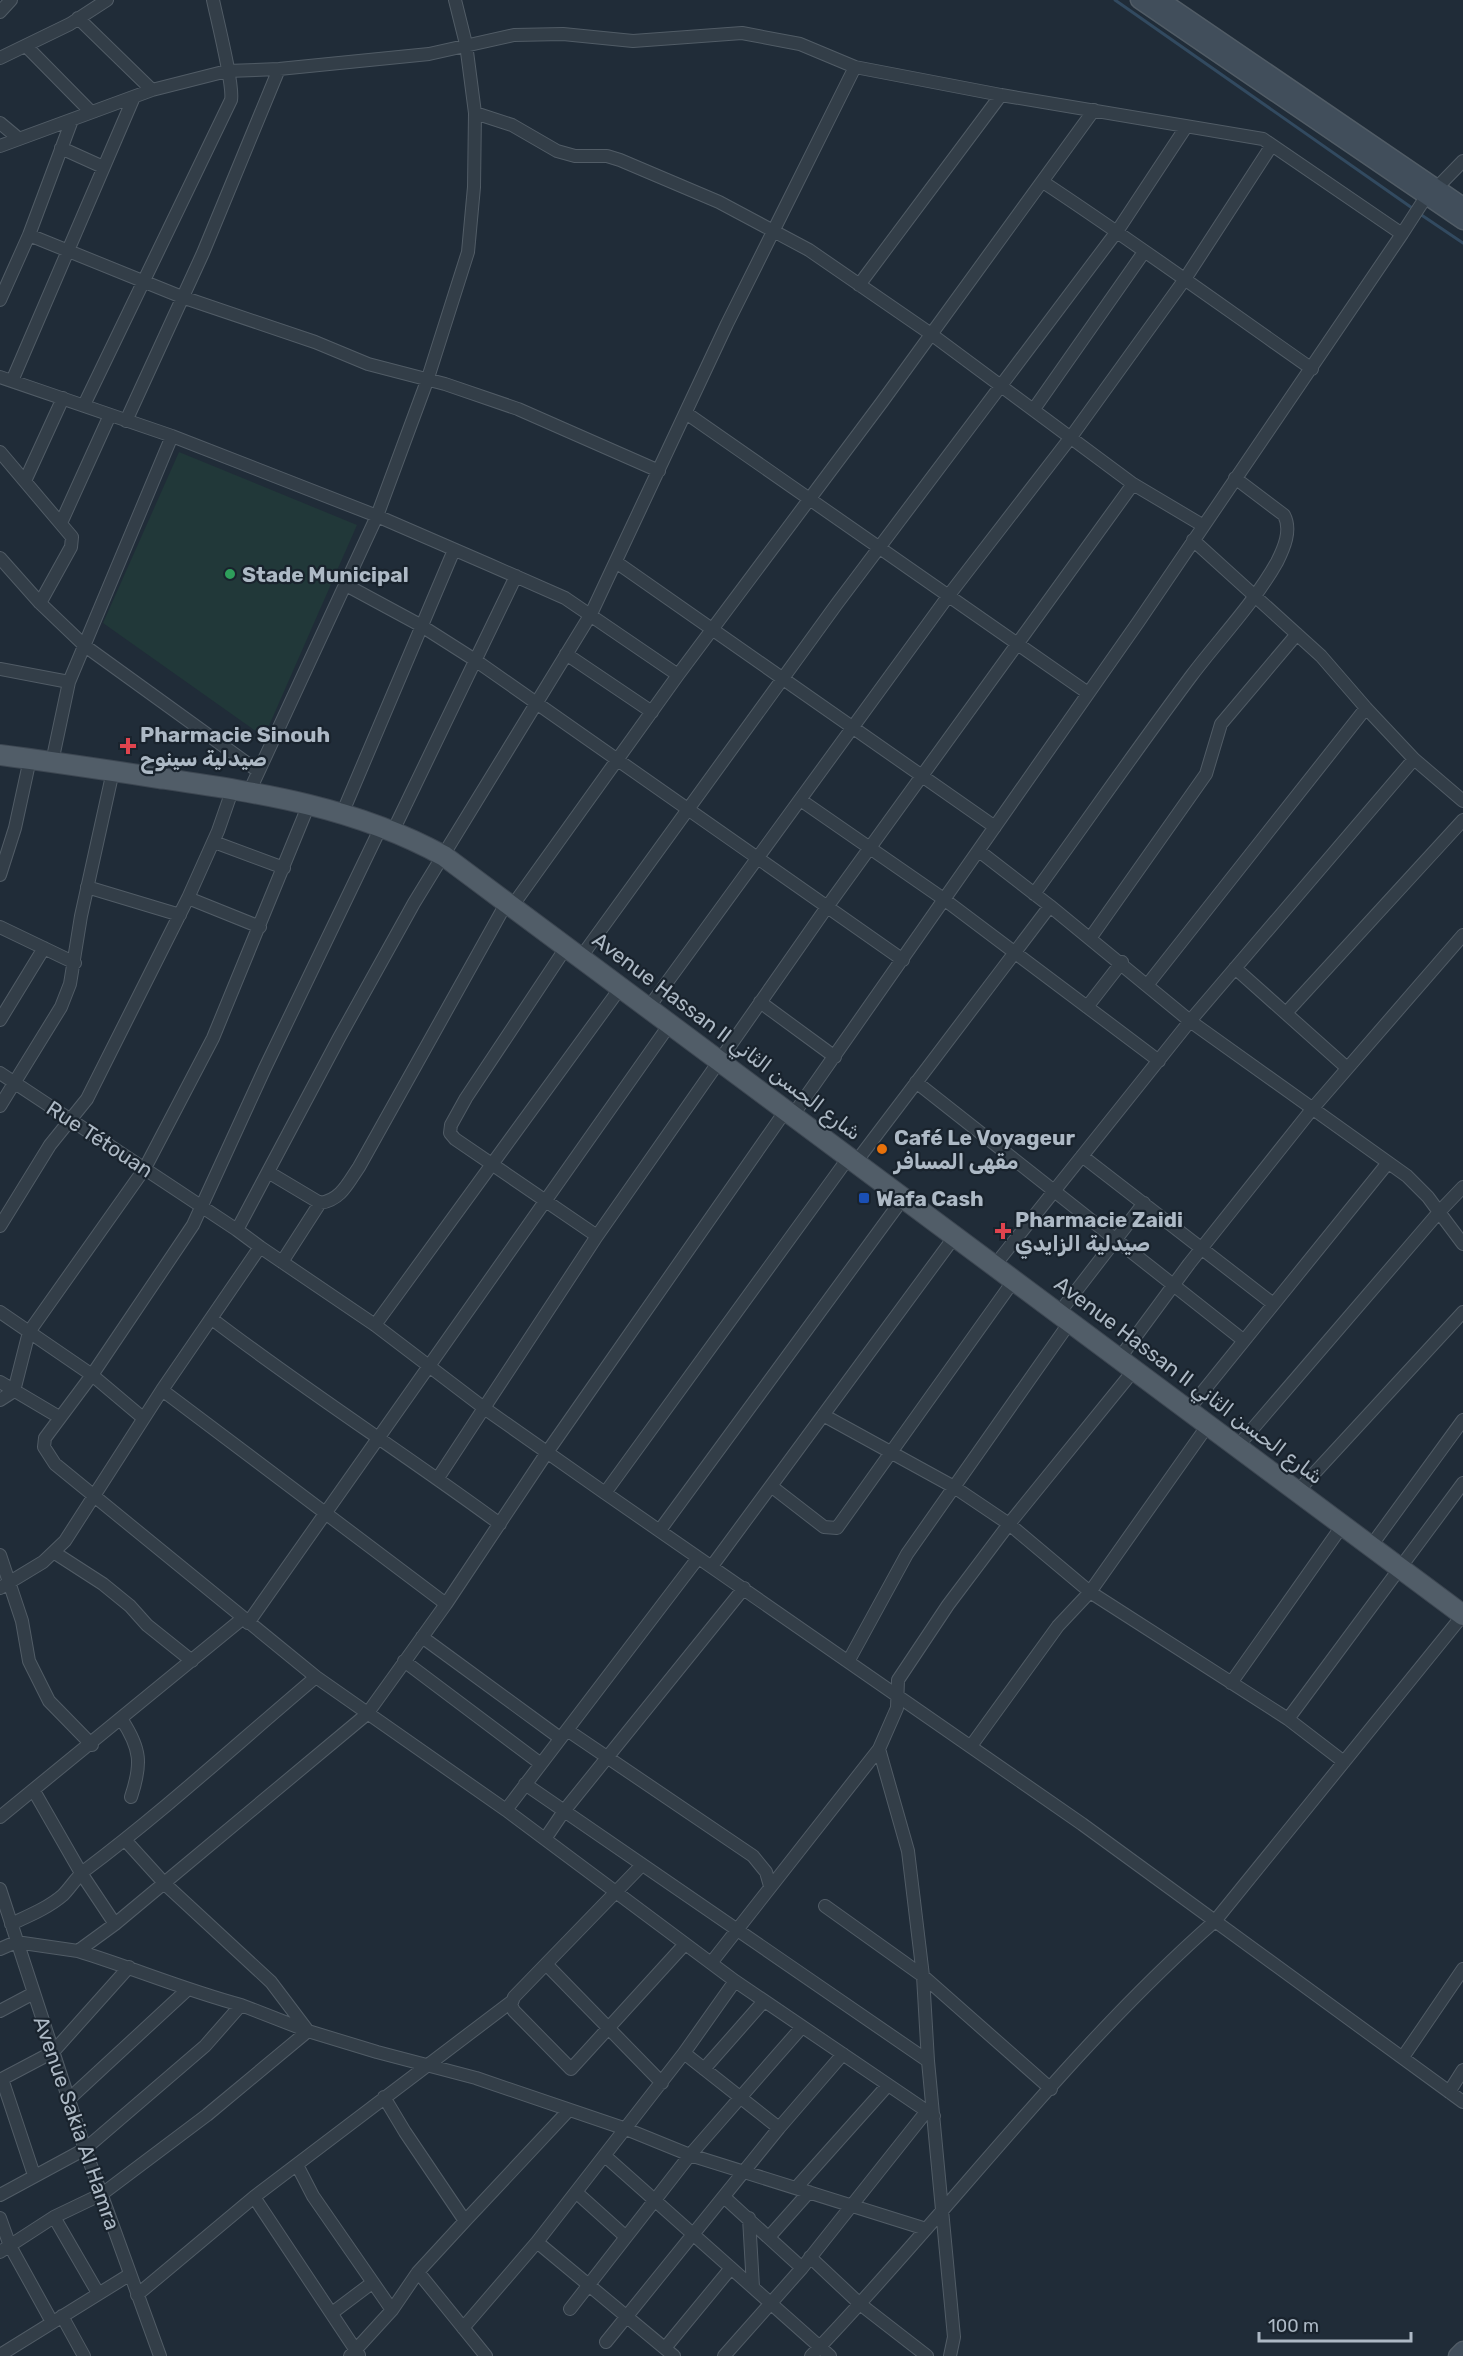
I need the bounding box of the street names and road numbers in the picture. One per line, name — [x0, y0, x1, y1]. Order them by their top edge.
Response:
street label: Avenue Hassan II شارع الحسن الثاني — [585, 927, 866, 1149]
street label: Rue Tétouan — [42, 1095, 158, 1183]
street label: Avenue Hassan II شارع الحسن الثاني — [1047, 1271, 1328, 1493]
street label: Avenue Sakia Al Hamra — [29, 2013, 125, 2233]

